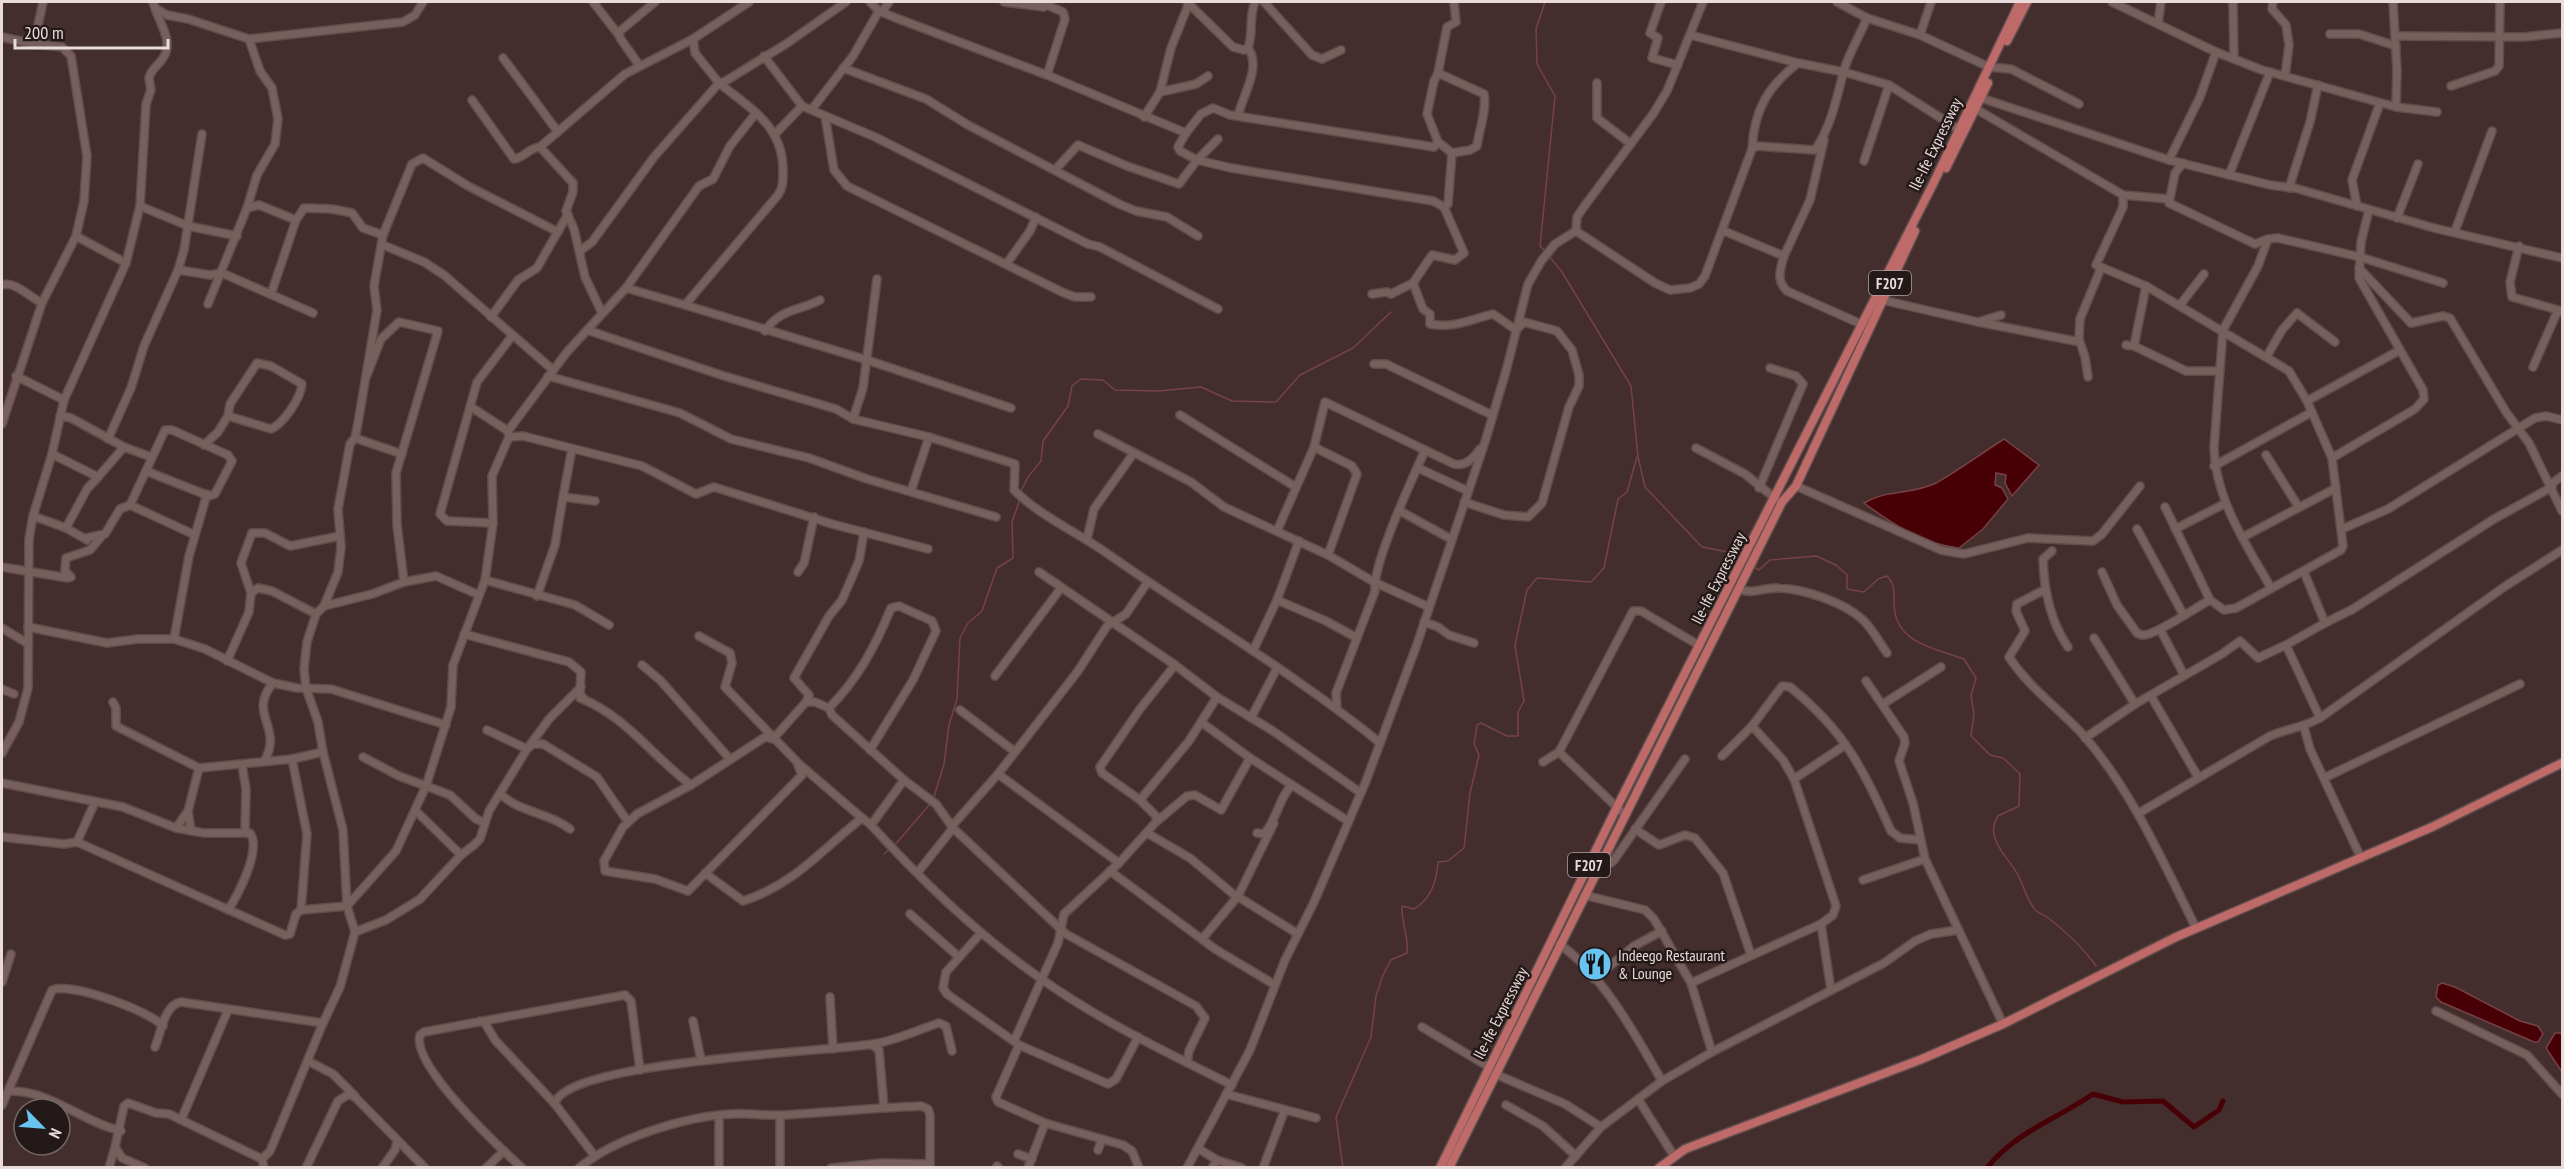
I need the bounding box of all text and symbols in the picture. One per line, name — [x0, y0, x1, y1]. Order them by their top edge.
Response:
scale bar — [15, 12, 168, 50]
text: 200 m — [24, 21, 64, 44]
street label: Ile-Ife Expressway — [1904, 94, 1966, 194]
road number: F207 — [1869, 271, 1911, 295]
street label: Ile-Ife Expressway — [1686, 529, 1750, 627]
road number: F207 — [1568, 853, 1610, 877]
place label: Indeego Restaurant & Lounge — [1618, 945, 1725, 983]
restaurant icon: Indeego Restaurant & Lounge — [1577, 946, 1613, 982]
street label: Ile-Ife Expressway — [1468, 964, 1532, 1062]
north arrow — [12, 1097, 72, 1157]
text: N — [45, 1125, 66, 1141]

